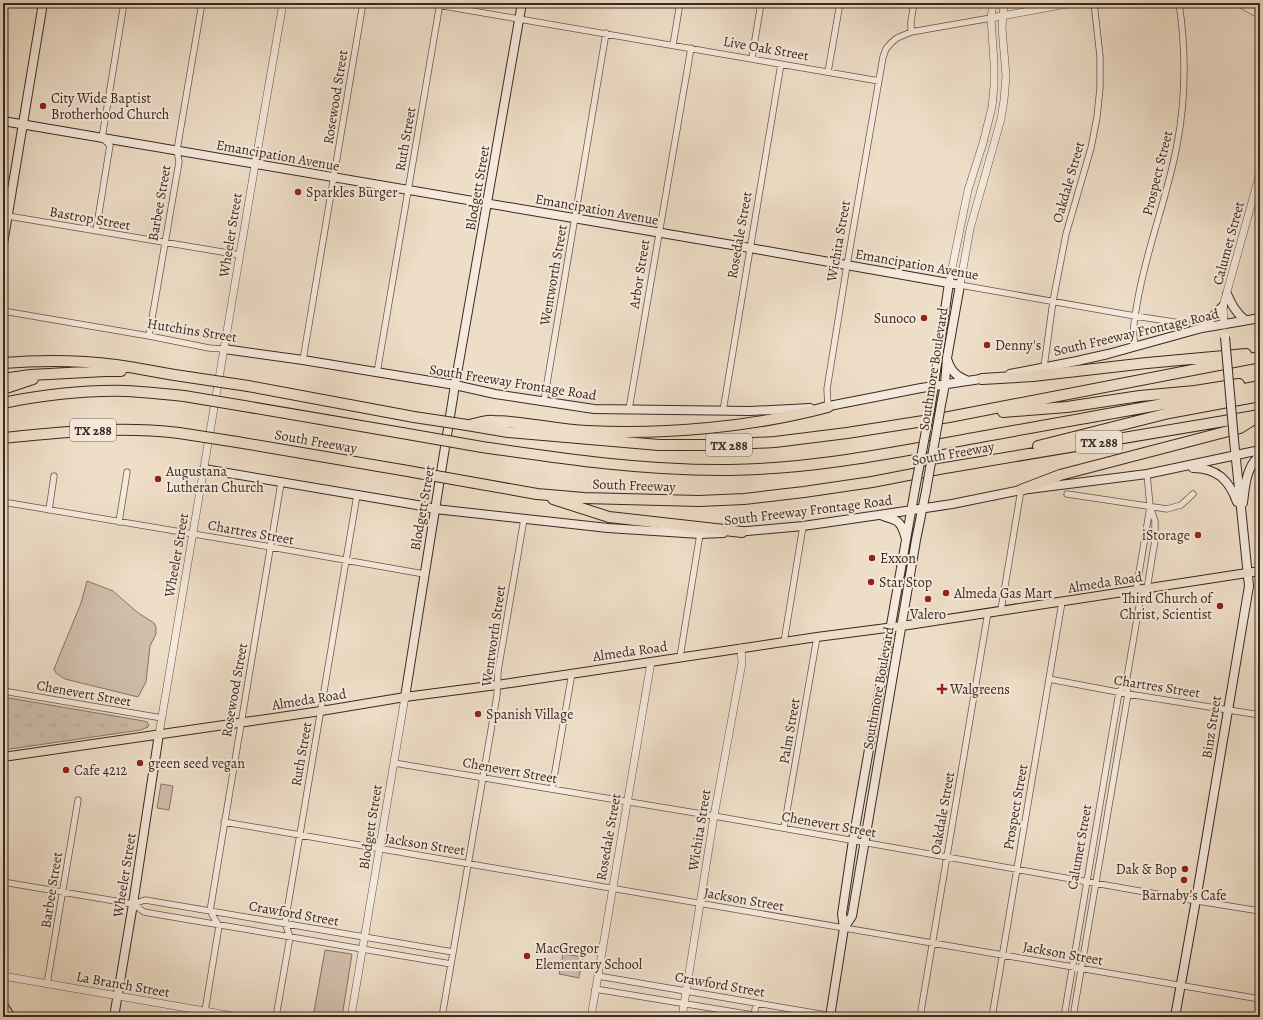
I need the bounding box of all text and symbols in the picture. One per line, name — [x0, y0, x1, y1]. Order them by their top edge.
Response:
street label: Live Oak Street — [722, 32, 811, 65]
street label: Rosewood Street — [319, 48, 352, 146]
place label: City Wide Baptist Brotherhood Church — [51, 89, 170, 124]
marker: City Wide Baptist Brotherhood Church — [38, 101, 48, 111]
street label: Ruth Street — [390, 105, 421, 173]
street label: Prospect Street — [1138, 128, 1177, 218]
street label: Emancipation Avenue — [215, 135, 341, 176]
street label: Oakdale Street — [1048, 139, 1089, 225]
street label: Blodgett Street — [461, 144, 494, 232]
street label: Barbee Street — [143, 163, 176, 243]
place label: Sparkles Burger — [306, 183, 398, 202]
marker: Sparkles Burger — [293, 187, 303, 197]
street label: Emancipation Avenue — [534, 189, 660, 230]
street label: Rosedale Street — [723, 190, 757, 280]
street label: Wheeler Street — [214, 191, 247, 280]
street label: Wichita Street — [822, 199, 855, 284]
street label: Calumet Street — [1208, 199, 1249, 287]
street label: Bastrop Street — [48, 202, 132, 235]
street label: Wentworth Street — [535, 223, 572, 328]
street label: Arbor Street — [624, 238, 654, 311]
street label: Emancipation Avenue — [854, 244, 980, 285]
street label: South Freeway Frontage Road — [1052, 304, 1221, 361]
street label: Southmore Boulevard — [914, 306, 953, 432]
place label: Sunoco — [874, 309, 916, 328]
marker: Sunoco — [919, 313, 929, 323]
street label: Hutchins Street — [146, 314, 239, 347]
place label: Denny's — [995, 336, 1041, 355]
marker: Denny's — [982, 340, 992, 350]
street label: South Freeway Frontage Road — [428, 360, 598, 405]
road number: TX 288 — [70, 419, 116, 441]
street label: South Freeway — [273, 425, 359, 458]
road number: TX 288 — [1076, 431, 1122, 453]
road number: TX 288 — [706, 434, 752, 456]
street label: South Freeway — [910, 437, 997, 470]
place label: Augustana Lutheran Church — [165, 462, 264, 497]
street label: Blodgett Street — [406, 464, 439, 552]
marker: Augustana Lutheran Church — [153, 474, 163, 484]
street label: South Freeway — [592, 475, 677, 496]
street label: South Freeway Frontage Road — [723, 491, 894, 530]
street label: Wheeler Street — [160, 511, 193, 600]
street label: Chartres Street — [206, 516, 296, 549]
place label: iStorage — [1142, 526, 1190, 545]
marker: iStorage — [1193, 530, 1203, 540]
place label: Exxon — [880, 549, 916, 568]
marker: Exxon — [867, 553, 877, 563]
street label: Almeda Road — [1065, 567, 1144, 598]
place label: Star Stop — [879, 573, 932, 592]
marker: Star Stop — [866, 577, 876, 587]
street label: Wentworth Street — [477, 584, 510, 689]
place label: Almeda Gas Mart — [953, 584, 1053, 603]
marker: Almeda Gas Mart — [941, 588, 951, 598]
place label: Third Church of Christ, Scientist — [1120, 589, 1214, 624]
marker: Valero — [923, 594, 933, 604]
marker: Third Church of Christ, Scientist — [1215, 601, 1225, 611]
place label: Valero — [909, 605, 946, 624]
street label: Southmore Boulevard — [858, 625, 899, 751]
street label: Almeda Road — [591, 637, 669, 666]
street label: Rosewood Street — [217, 641, 252, 739]
street label: Chartres Street — [1112, 670, 1202, 703]
street label: Chenevert Street — [35, 676, 133, 711]
place label: Walgreens — [949, 680, 1010, 699]
street label: Almeda Road — [269, 684, 348, 715]
marker: Walgreens — [937, 684, 947, 694]
street label: Binz Street — [1197, 694, 1226, 760]
street label: Palm Street — [774, 696, 805, 765]
place label: Spanish Village — [486, 705, 573, 724]
marker: Spanish Village — [473, 709, 483, 719]
street label: Ruth Street — [286, 720, 317, 788]
street label: Chenevert Street — [461, 753, 559, 788]
place label: green seed vegan — [148, 754, 245, 773]
marker: green seed vegan — [135, 758, 145, 768]
place label: Cafe 4212 — [74, 761, 127, 780]
street label: Prospect Street — [999, 762, 1032, 851]
marker: Cafe 4212 — [61, 765, 71, 775]
street label: Oakdale Street — [926, 770, 959, 856]
street label: Blodgett Street — [354, 783, 387, 871]
street label: Wichita Street — [684, 788, 715, 873]
street label: Rosedale Street — [592, 792, 626, 882]
street label: Calumet Street — [1063, 803, 1096, 891]
street label: Chenevert Street — [780, 807, 878, 842]
street label: Jackson Street — [383, 829, 467, 860]
street label: Wheeler Street — [108, 831, 141, 920]
street label: Barbee Street — [36, 850, 67, 930]
place label: Dak & Bop — [1116, 860, 1177, 879]
marker: Dak & Bop — [1180, 864, 1190, 874]
marker: Barnaby’s Cafe — [1179, 875, 1189, 885]
street label: Jackson Street — [702, 883, 786, 916]
place label: Barnaby’s Cafe — [1141, 886, 1227, 905]
street label: Crawford Street — [247, 896, 341, 931]
street label: Jackson Street — [1021, 937, 1105, 970]
place label: MacGregor Elementary School — [535, 939, 643, 974]
marker: MacGregor Elementary School — [522, 951, 532, 961]
street label: La Branch Street — [75, 967, 172, 1002]
street label: Crawford Street — [673, 967, 767, 1002]

